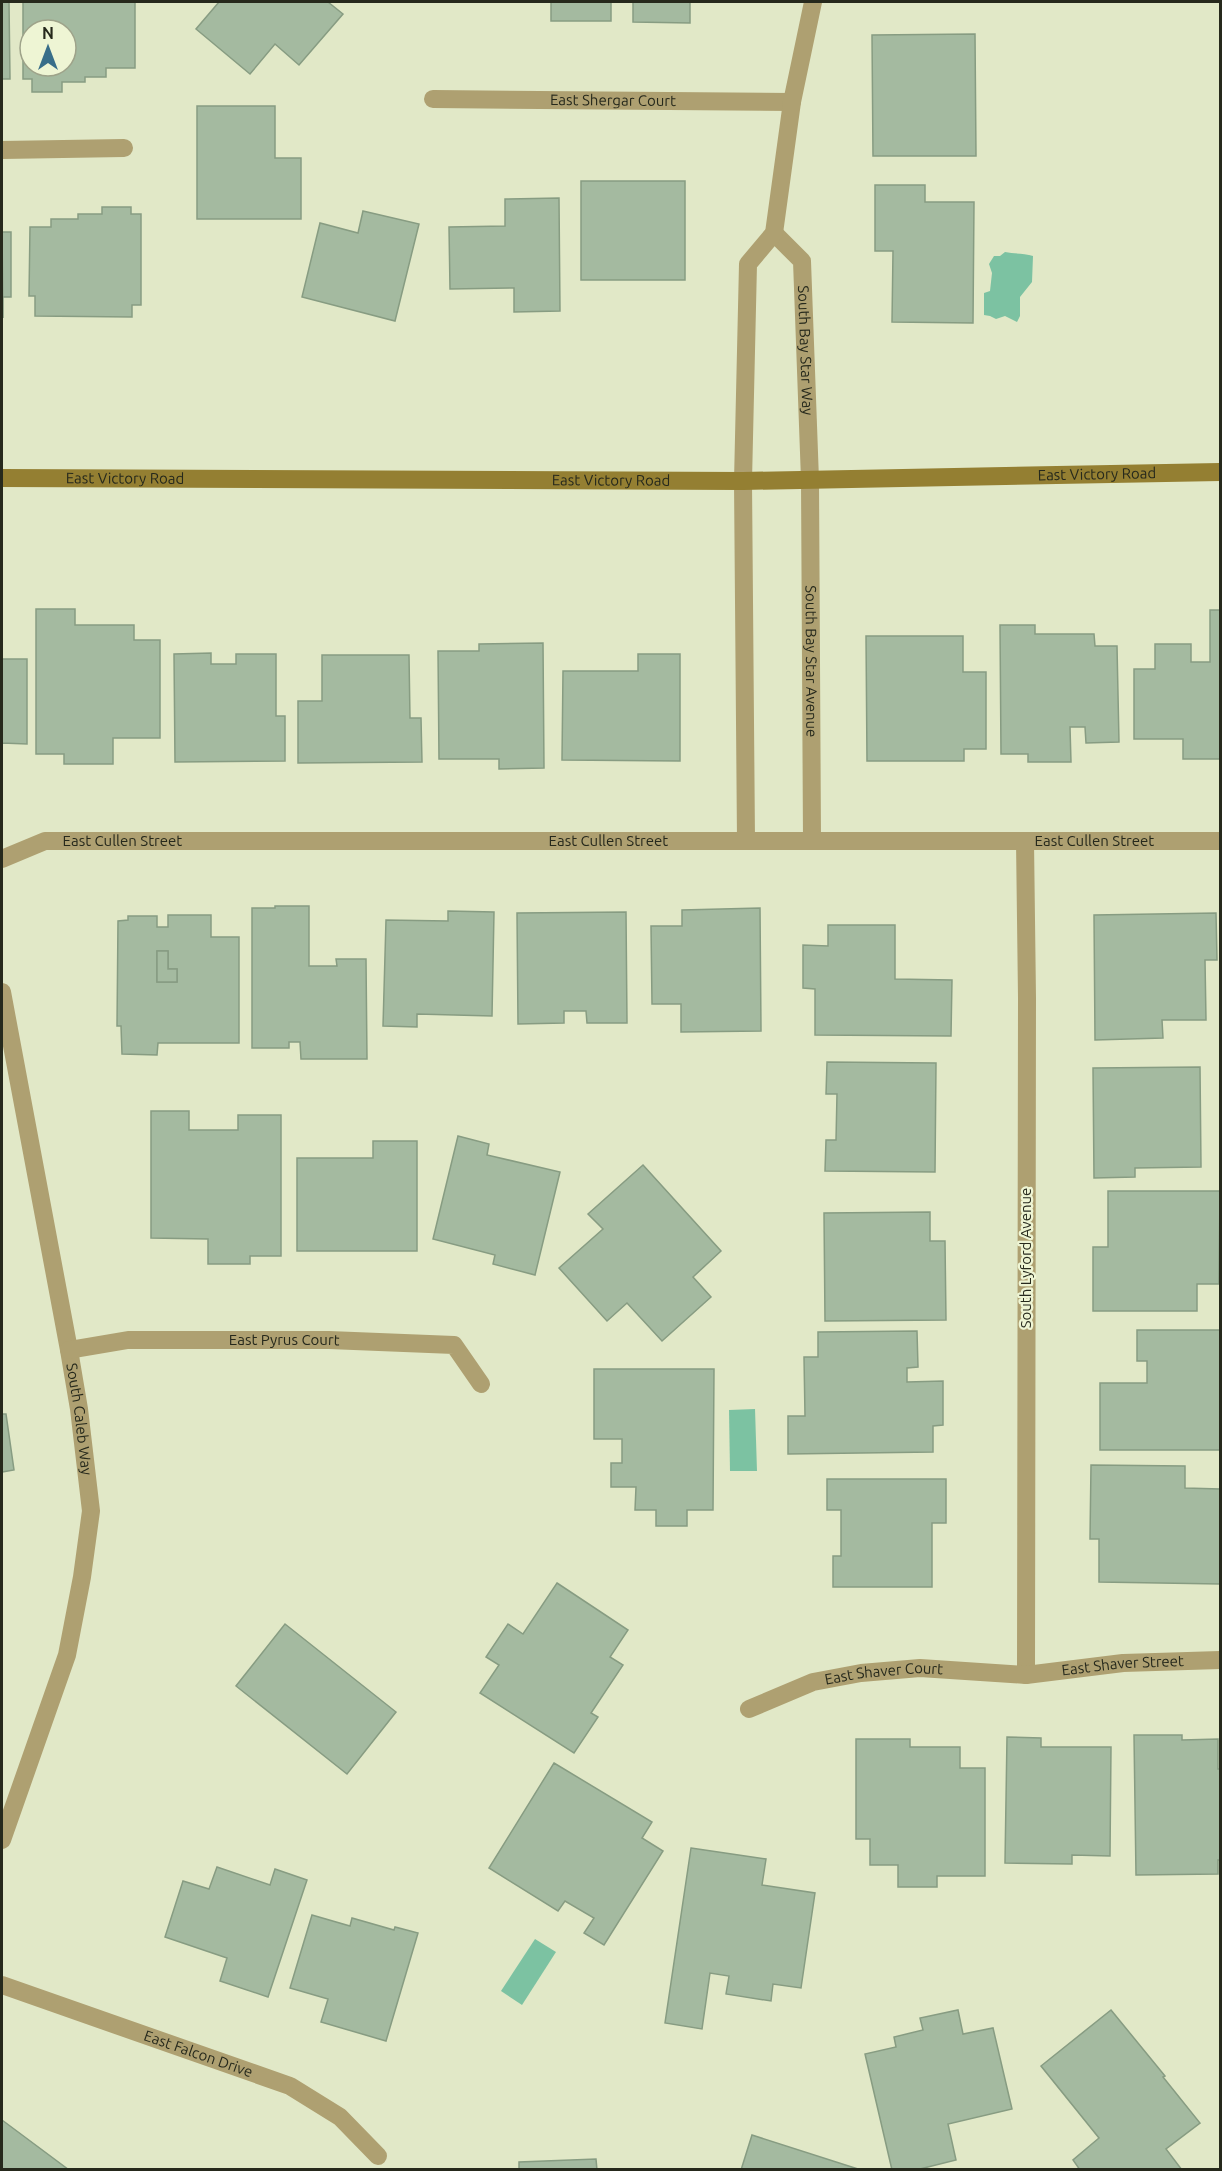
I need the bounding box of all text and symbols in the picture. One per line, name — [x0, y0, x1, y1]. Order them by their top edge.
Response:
north arrow — [18, 18, 78, 78]
text: N — [42, 24, 54, 42]
street label: East Shergar Court — [550, 91, 676, 109]
street label: South Bay Star Way — [795, 285, 817, 416]
street label: East Victory Road — [1037, 464, 1156, 483]
street label: East Victory Road — [66, 469, 184, 487]
street label: East Victory Road — [552, 471, 670, 489]
street label: South Bay Star Avenue — [803, 585, 820, 737]
street label: East Cullen Street — [63, 832, 182, 849]
street label: East Cullen Street — [549, 832, 668, 849]
street label: East Cullen Street — [1035, 832, 1154, 849]
street label: South Lyford Avenue — [1017, 1188, 1034, 1328]
street label: East Pyrus Court — [229, 1331, 340, 1348]
street label: South Caleb Way — [63, 1362, 96, 1476]
street label: East Shaver Street — [1060, 1652, 1184, 1679]
street label: East Shaver Court — [823, 1659, 944, 1688]
street label: East Falcon Drive — [142, 2026, 255, 2080]

